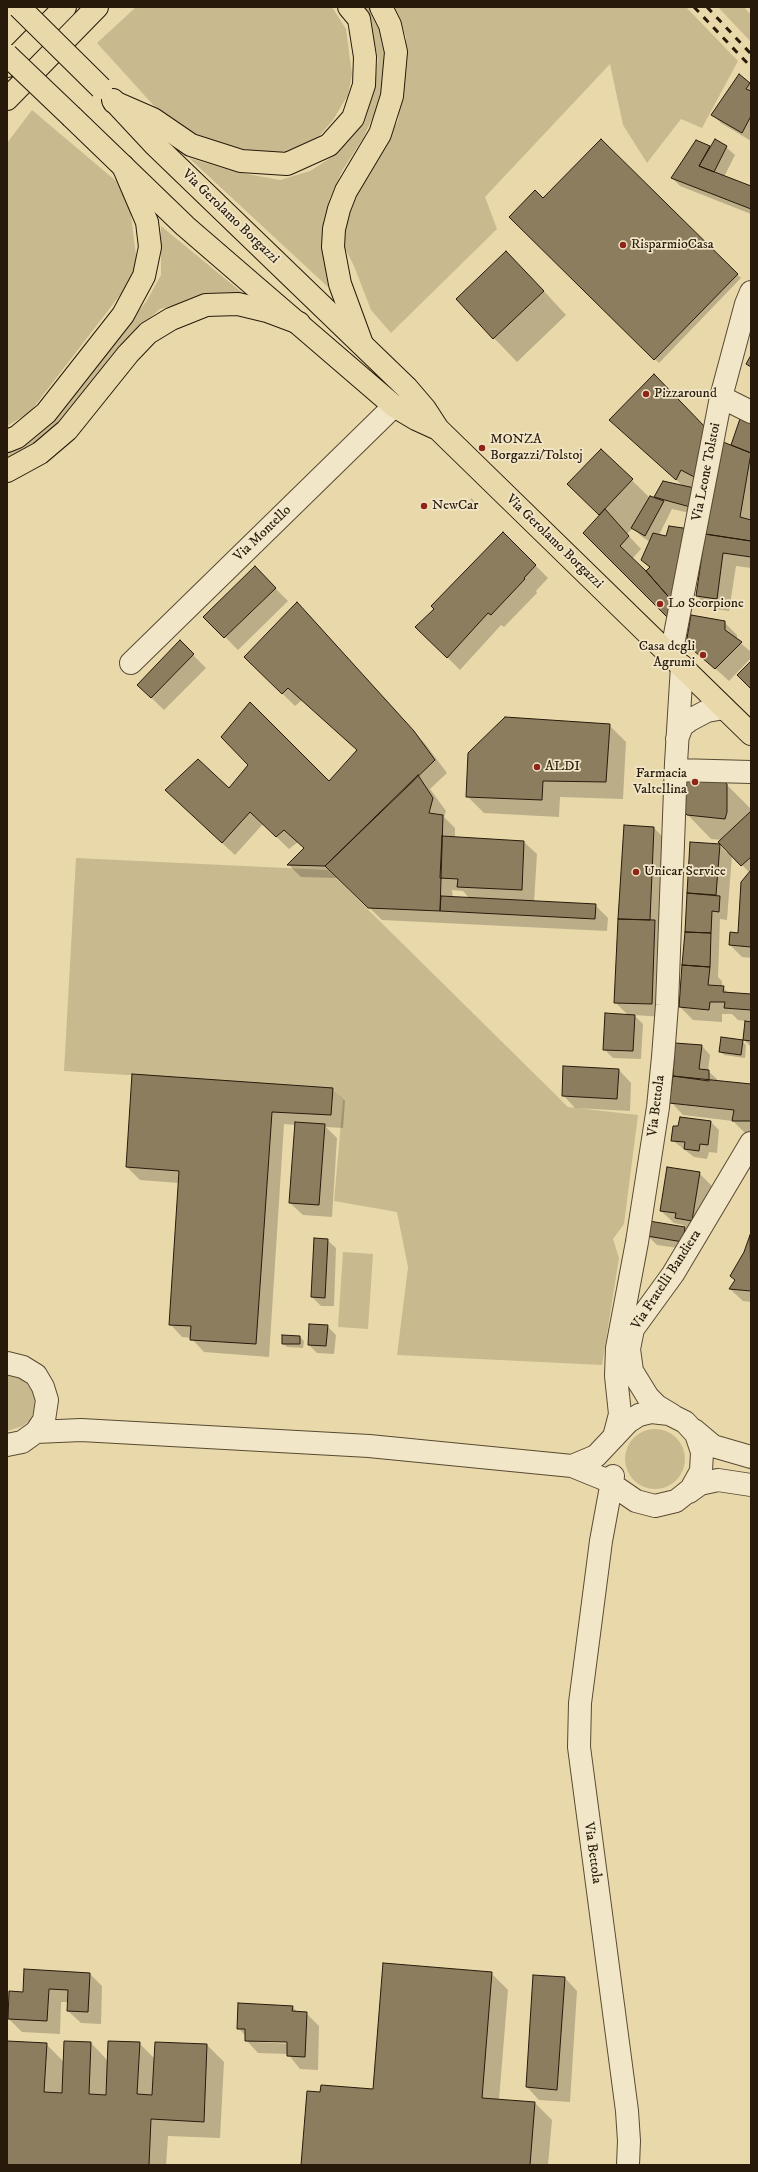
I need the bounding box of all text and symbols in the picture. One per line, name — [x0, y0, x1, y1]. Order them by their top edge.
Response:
street label: Via Gerolamo Borgazzi — [178, 166, 282, 268]
place label: RisparmioCasa — [631, 237, 714, 253]
marker: RisparmioCasa — [618, 240, 628, 250]
place label: Pizzaround — [654, 386, 717, 402]
marker: Pizzaround — [641, 389, 651, 399]
street label: Via Leone Tolstoi — [689, 421, 725, 523]
place label: MONZA Borgazzi/Tolstoj — [490, 432, 583, 464]
marker: MONZA Borgazzi/Tolstoj — [477, 443, 487, 453]
street label: Via Gerolamo Borgazzi — [502, 491, 606, 593]
place label: NewCar — [432, 498, 478, 514]
marker: NewCar — [419, 501, 429, 511]
street label: Via Montello — [231, 502, 295, 566]
place label: Lo Scorpione — [668, 596, 744, 612]
marker: Lo Scorpione — [655, 599, 665, 609]
place label: Casa degli Agrumi — [639, 639, 695, 672]
marker: Casa degli Agrumi — [698, 650, 708, 660]
place label: ALDI — [545, 759, 580, 775]
marker: ALDI — [532, 762, 542, 772]
place label: Farmacia Valtellina — [633, 766, 687, 798]
marker: Farmacia Valtellina — [690, 777, 700, 787]
place label: Unicar Service — [644, 864, 726, 880]
marker: Unicar Service — [631, 867, 641, 877]
street label: Via Bettola — [645, 1074, 669, 1138]
street label: Via Fratelli Bandiera — [629, 1227, 705, 1333]
street label: Via Bettola — [579, 1821, 605, 1885]

